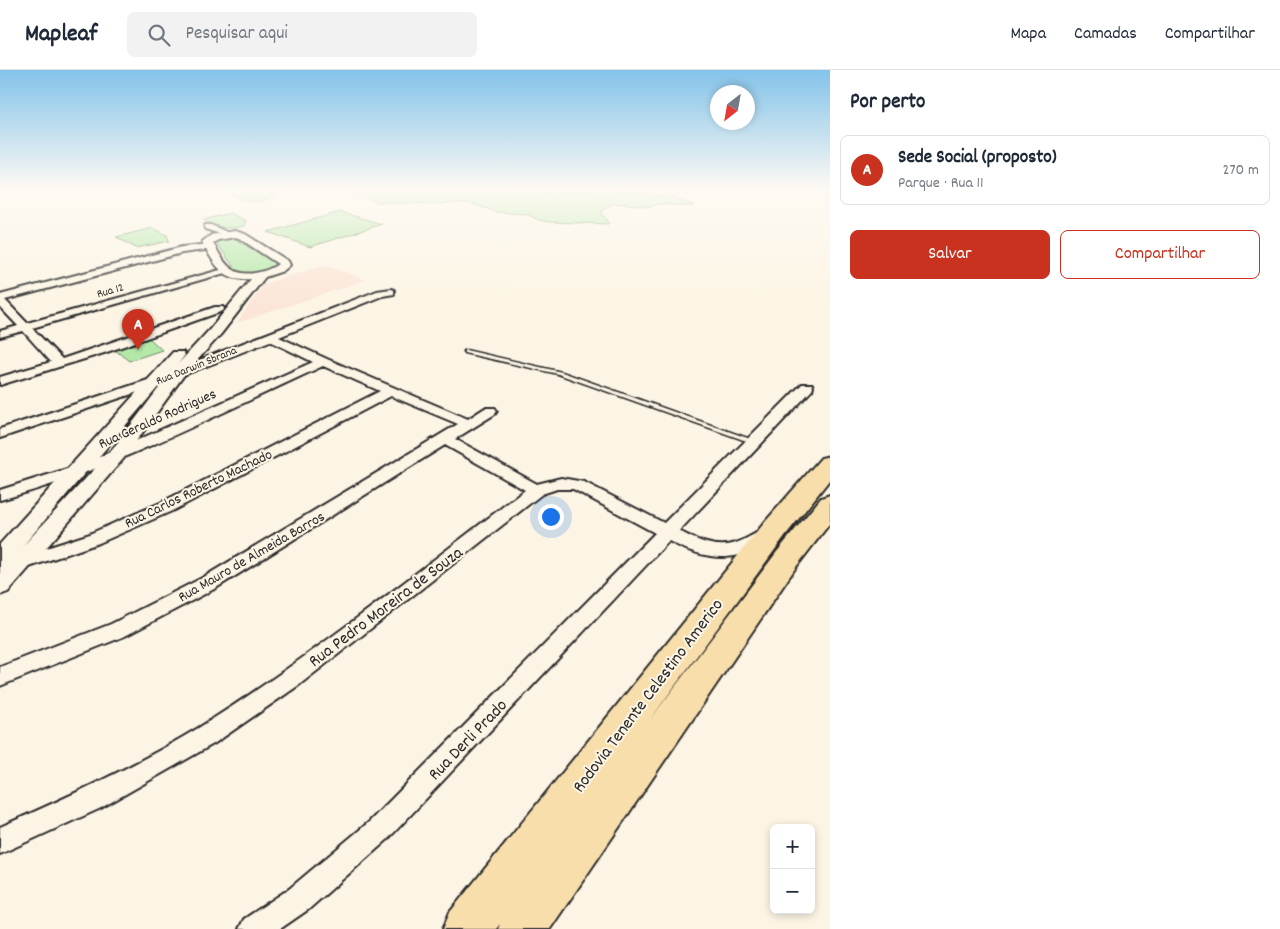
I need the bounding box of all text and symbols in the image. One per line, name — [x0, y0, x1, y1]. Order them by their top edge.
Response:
search box — [127, 12, 477, 57]
text: Mapleaf — [25, 18, 97, 52]
icon: search — [145, 21, 173, 49]
text: Pesquisar aqui — [185, 21, 288, 48]
text: Mapa — [1010, 22, 1046, 47]
text: Camadas — [1074, 22, 1137, 47]
text: Compartilhar — [1165, 22, 1255, 47]
north arrow — [710, 85, 755, 130]
text: Por perto — [850, 88, 925, 118]
text: Sede Social (proposto) — [898, 145, 1057, 172]
text: A — [863, 159, 871, 182]
text: 270 m — [1223, 159, 1259, 182]
text: Parque · Rua 11 — [898, 172, 984, 195]
button: Salvar — [850, 230, 1050, 279]
button: Compartilhar — [1060, 230, 1260, 279]
street label: Rua 12 — [95, 280, 126, 303]
pin: A — [122, 309, 154, 350]
street label: Rua Darwin Sbrana — [154, 342, 240, 390]
street label: Rua Geraldo Rodrigues — [95, 384, 220, 456]
street label: Rua Carlos Roberto Machado — [121, 444, 277, 535]
your location — [538, 504, 564, 530]
street label: Rua Mauro de Almeida Barros — [174, 507, 330, 609]
street label: Rua Pedro Moreira de Souza — [304, 541, 469, 674]
street label: Rodovia Tenente Celestino Americo — [568, 594, 730, 799]
street label: Rua Derli Prado — [424, 694, 514, 787]
map controls — [770, 824, 815, 914]
button: + — [770, 824, 815, 869]
button: − — [770, 869, 815, 914]

